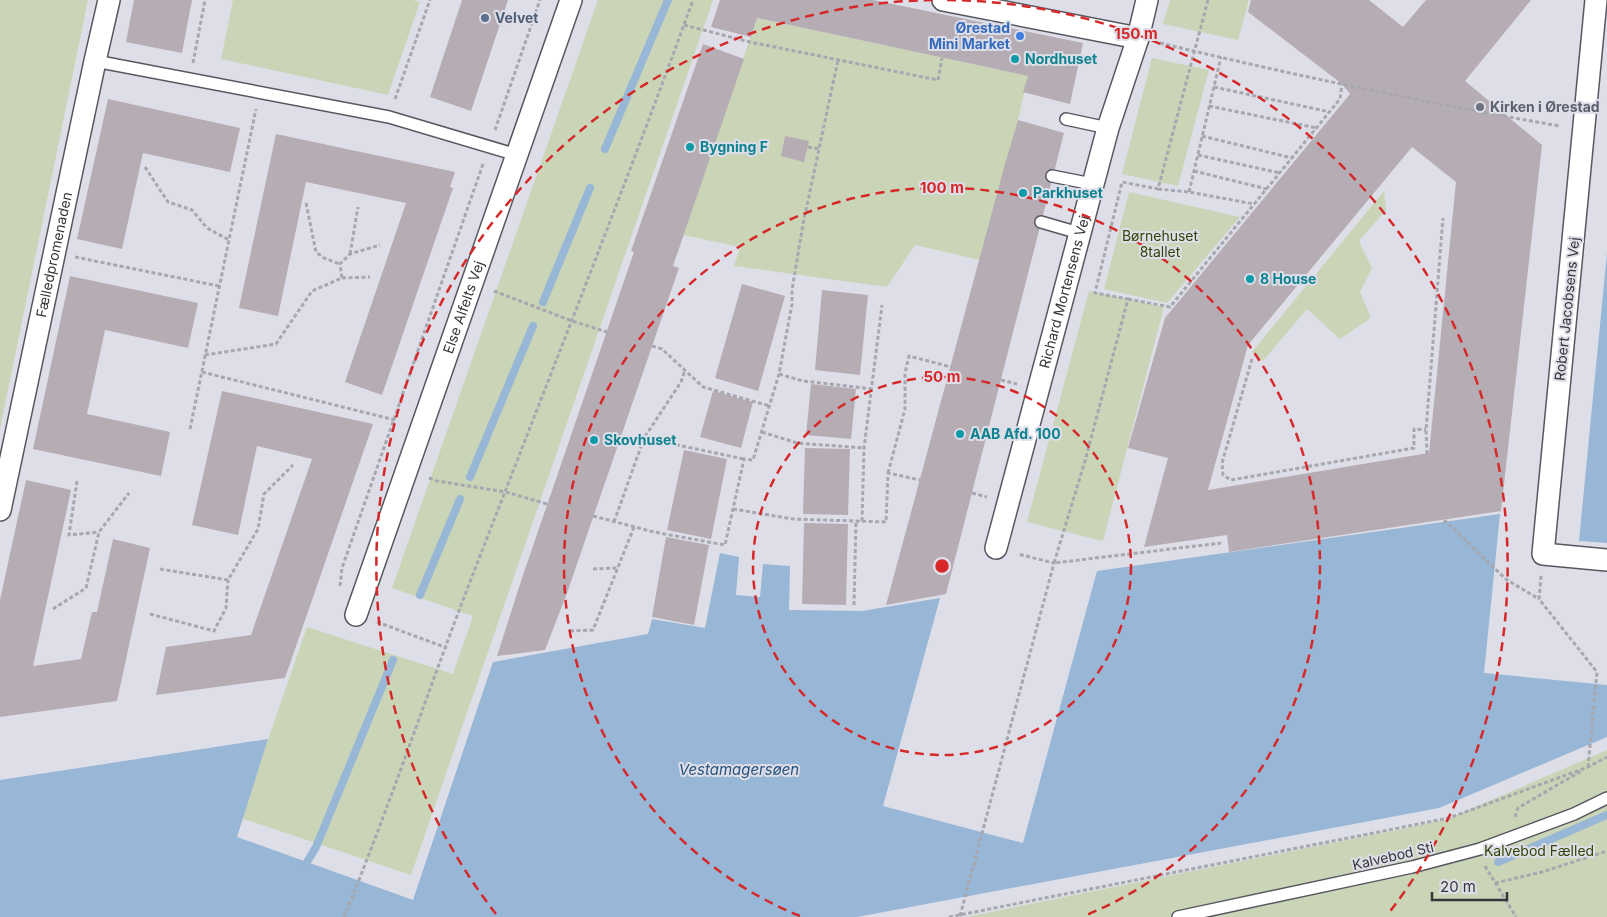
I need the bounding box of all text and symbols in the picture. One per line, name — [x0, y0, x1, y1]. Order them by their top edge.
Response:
place label: Velvet — [495, 9, 538, 26]
marker: Velvet — [479, 12, 491, 24]
place label: Ørestad Mini Market — [929, 19, 1010, 52]
text: 150 m — [1114, 24, 1158, 43]
marker: Ørestad Mini Market — [1014, 30, 1026, 42]
place label: Nordhuset — [1025, 50, 1097, 67]
marker: Nordhuset — [1009, 53, 1021, 65]
place label: Kirken i Ørestad — [1490, 98, 1600, 115]
marker: Kirken i Ørestad — [1474, 101, 1486, 113]
place label: Bygning F — [700, 138, 768, 155]
marker: Bygning F — [684, 141, 696, 153]
text: 100 m — [920, 178, 964, 197]
place label: Parkhuset — [1033, 184, 1103, 201]
marker: Parkhuset — [1017, 187, 1029, 199]
street label: Fælledpromenaden — [32, 190, 75, 319]
street label: Richard Mortensens Vej — [1035, 214, 1092, 370]
park label: Børnehuset 8tallet — [1122, 227, 1199, 260]
street label: Robert Jacobsens Vej — [1551, 236, 1583, 382]
street label: Else Alfelts Vej — [439, 258, 487, 356]
place label: 8 House — [1260, 270, 1316, 287]
marker: 8 House — [1244, 273, 1256, 285]
text: 50 m — [924, 367, 960, 386]
place label: AAB Afd. 100 — [970, 425, 1061, 442]
marker: AAB Afd. 100 — [954, 428, 966, 440]
place label: Skovhuset — [604, 431, 676, 448]
marker: Skovhuset — [588, 434, 600, 446]
centre of rings — [933, 557, 951, 575]
water label: Vestamagersøen — [679, 760, 799, 779]
street label: Kalvebod Sti — [1351, 838, 1435, 873]
park label: Kalvebod Fælled — [1484, 842, 1594, 859]
scale bar — [1432, 870, 1507, 902]
text: 20 m — [1440, 877, 1476, 896]

